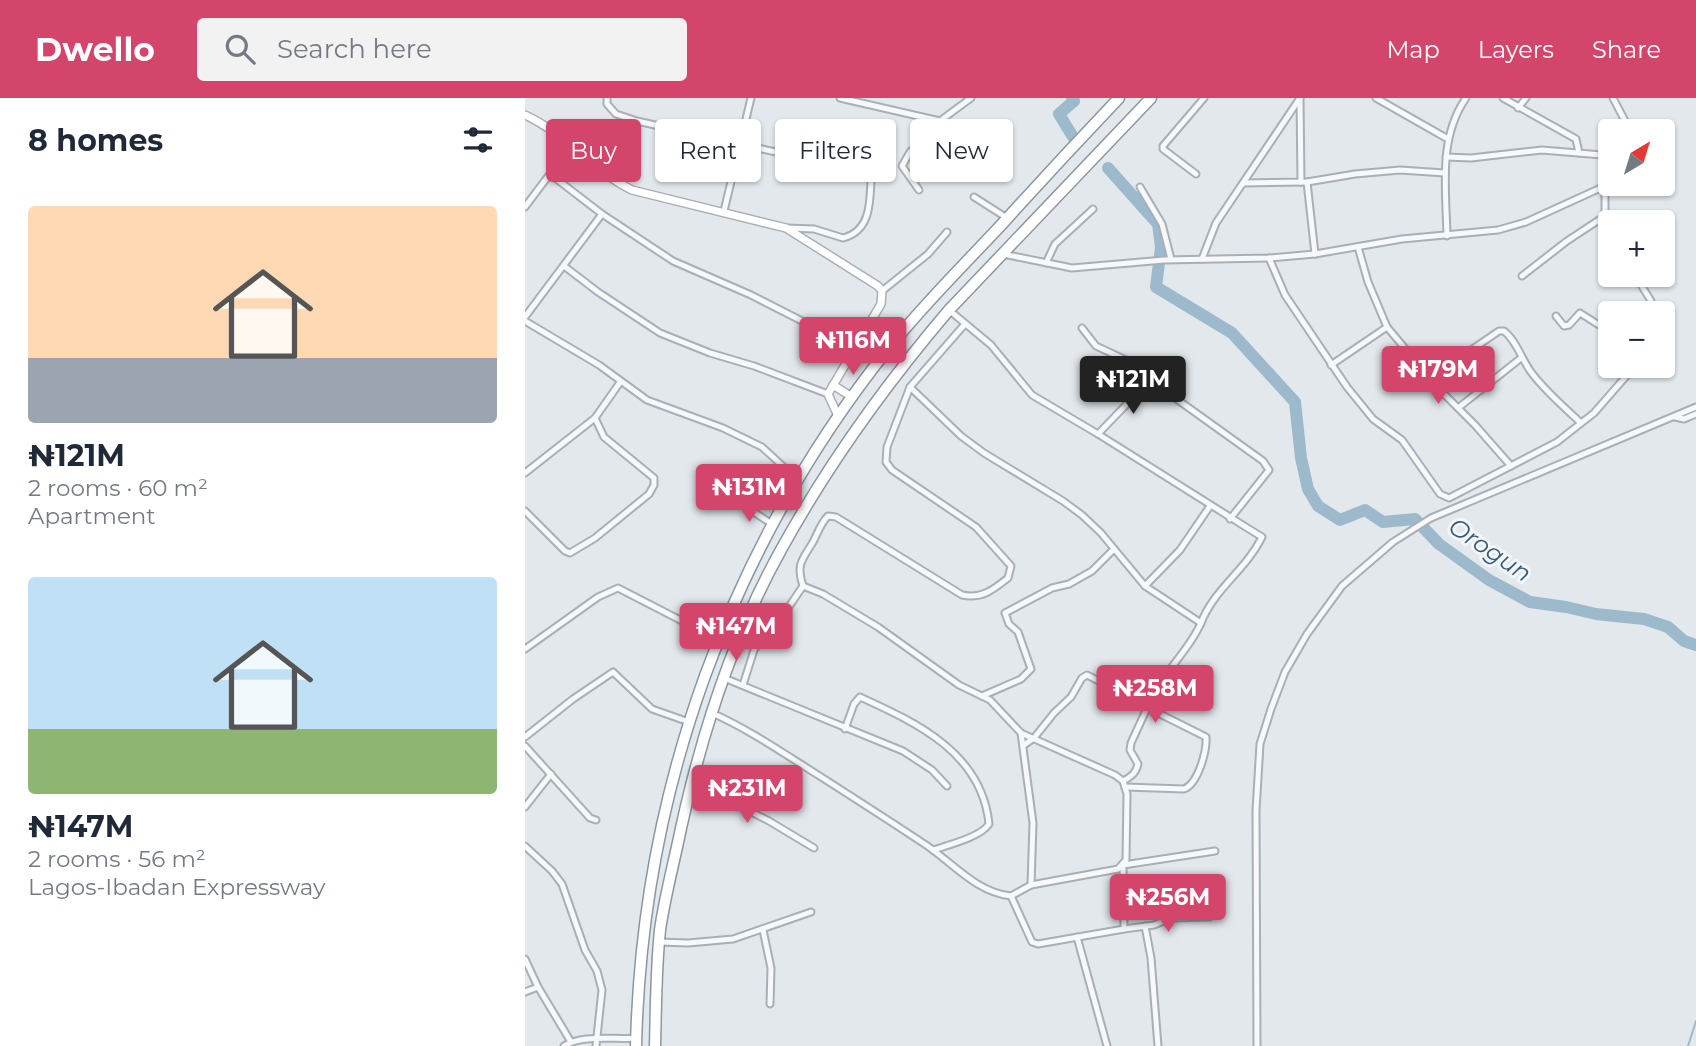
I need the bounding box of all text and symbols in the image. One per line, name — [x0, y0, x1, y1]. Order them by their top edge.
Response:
search box — [197, 18, 687, 81]
text: Dwello — [35, 29, 155, 69]
icon: search — [221, 30, 259, 68]
text: Search here — [277, 33, 432, 65]
text: Map — [1386, 35, 1440, 64]
text: Layers — [1478, 35, 1554, 64]
text: Share — [1592, 35, 1661, 64]
chip: Buy — [546, 119, 641, 182]
chip: Rent — [655, 119, 761, 182]
chip: Filters — [775, 119, 896, 182]
chip: New — [910, 119, 1013, 182]
north arrow — [1598, 119, 1675, 196]
map controls — [1598, 119, 1675, 378]
icon: filters — [459, 121, 497, 159]
text: 8 homes — [28, 122, 163, 159]
button: + — [1598, 210, 1675, 287]
icon: home — [200, 251, 326, 377]
button: − — [1598, 301, 1675, 378]
pin: ₦116M — [804, 317, 902, 377]
text: ₦116M — [815, 326, 891, 354]
pin: ₦179M — [1389, 346, 1487, 406]
text: ₦179M — [1398, 355, 1478, 383]
pin: ₦121M — [1084, 356, 1182, 416]
text: ₦121M — [1096, 365, 1170, 393]
text: ₦121M — [28, 437, 125, 474]
pin: ₦131M — [700, 464, 798, 524]
text: ₦131M — [712, 473, 786, 501]
text: 2 rooms · 60 m² — [28, 474, 208, 502]
text: Apartment — [28, 502, 156, 530]
water label: Orogun — [1443, 511, 1537, 588]
pin: ₦147M — [687, 603, 785, 663]
text: ₦147M — [696, 612, 776, 640]
icon: home — [200, 622, 326, 748]
pin: ₦258M — [1106, 666, 1204, 725]
text: ₦258M — [1112, 674, 1198, 702]
pin: ₦231M — [698, 766, 796, 825]
text: ₦231M — [708, 774, 786, 802]
text: ₦147M — [28, 808, 134, 845]
text: 2 rooms · 56 m² — [28, 845, 206, 873]
text: Lagos-Ibadan Expressway — [28, 873, 325, 901]
pin: ₦256M — [1119, 874, 1217, 934]
text: ₦256M — [1126, 883, 1210, 911]

